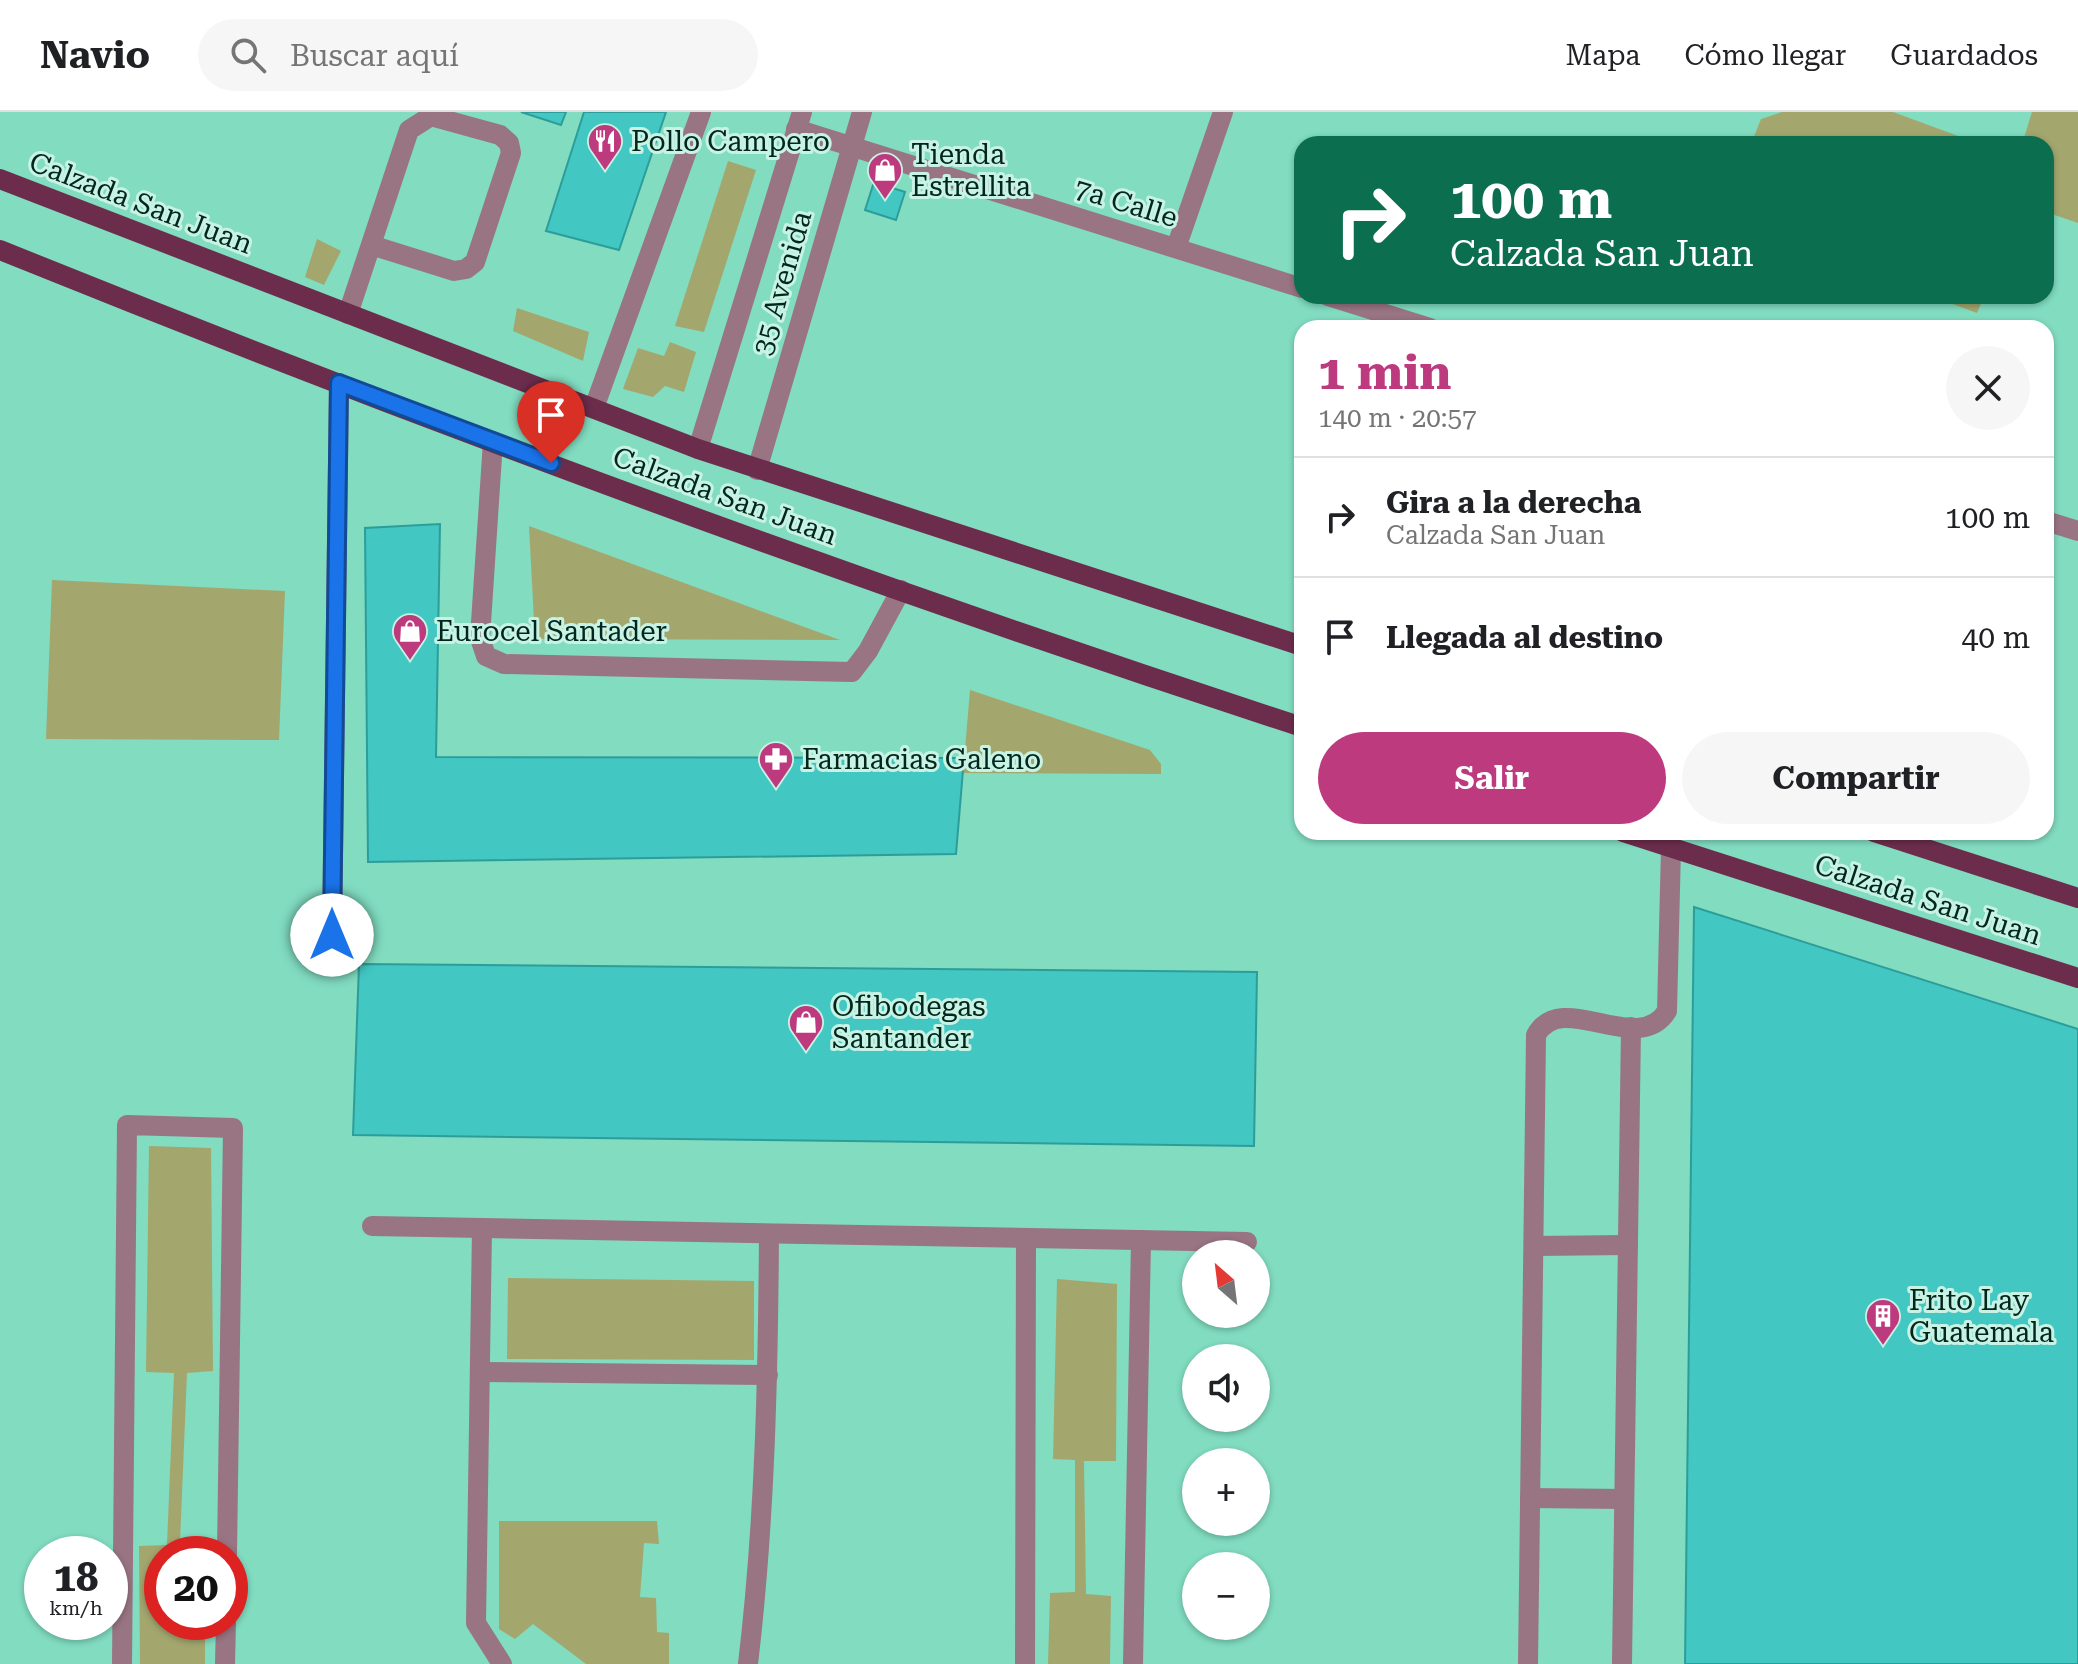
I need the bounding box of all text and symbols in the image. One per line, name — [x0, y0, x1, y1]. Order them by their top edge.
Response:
search box — [198, 19, 758, 91]
text: Navio — [40, 33, 150, 77]
icon: search — [226, 33, 270, 77]
text: Buscar aquí — [290, 38, 459, 73]
text: Mapa — [1566, 39, 1640, 72]
text: Cómo llegar — [1684, 39, 1846, 72]
text: Guardados — [1890, 39, 2038, 72]
restaurant icon: Pollo Campero — [586, 122, 624, 172]
place label: Pollo Campero — [631, 125, 830, 158]
place label: Tienda Estrellita — [911, 138, 1031, 203]
street label: Calzada San Juan — [25, 145, 257, 261]
shop icon: Tienda Estrellita — [866, 151, 904, 201]
text: 100 m — [1450, 166, 1612, 232]
icon: right — [1318, 168, 1422, 272]
street label: 7a Calle — [1071, 172, 1181, 234]
street label: 35 Avenida — [746, 207, 818, 359]
text: Calzada San Juan — [1450, 233, 1754, 275]
text: 1 min — [1318, 345, 1451, 401]
button: close — [1946, 346, 2030, 430]
pin — [517, 381, 585, 463]
icon: arrive — [529, 393, 573, 437]
text: 140 m · 20:57 — [1318, 403, 1477, 433]
street label: Calzada San Juan — [608, 440, 842, 552]
text: Gira a la derecha — [1386, 485, 1641, 520]
icon: right — [1318, 495, 1362, 539]
text: 100 m — [1945, 500, 2030, 535]
text: Calzada San Juan — [1386, 520, 1605, 550]
shop icon: Eurocel Santader — [391, 612, 429, 662]
place label: Eurocel Santader — [436, 615, 667, 648]
icon: arrive — [1318, 615, 1362, 659]
text: Llegada al destino — [1386, 620, 1663, 655]
text: 40 m — [1961, 620, 2030, 655]
button: Salir — [1318, 732, 1666, 824]
button: Compartir — [1682, 732, 2030, 824]
pharmacy icon: Farmacias Galeno — [757, 740, 795, 790]
place label: Farmacias Galeno — [802, 743, 1041, 776]
street label: Calzada San Juan — [1811, 848, 2045, 952]
position arrow — [290, 893, 374, 977]
place label: Ofibodegas Santander — [832, 990, 986, 1055]
shop icon: Ofibodegas Santander — [787, 1003, 825, 1053]
north arrow — [1182, 1240, 1270, 1328]
map controls — [1182, 1240, 1270, 1640]
place label: Frito Lay Guatemala — [1909, 1284, 2054, 1349]
building icon: Frito Lay Guatemala — [1864, 1297, 1902, 1347]
button: sound — [1182, 1344, 1270, 1432]
button: + — [1182, 1448, 1270, 1536]
speed limit sign: 20 — [144, 1536, 248, 1640]
button: − — [1182, 1552, 1270, 1640]
text: 18 — [54, 1554, 98, 1601]
text: km/h — [49, 1596, 103, 1620]

